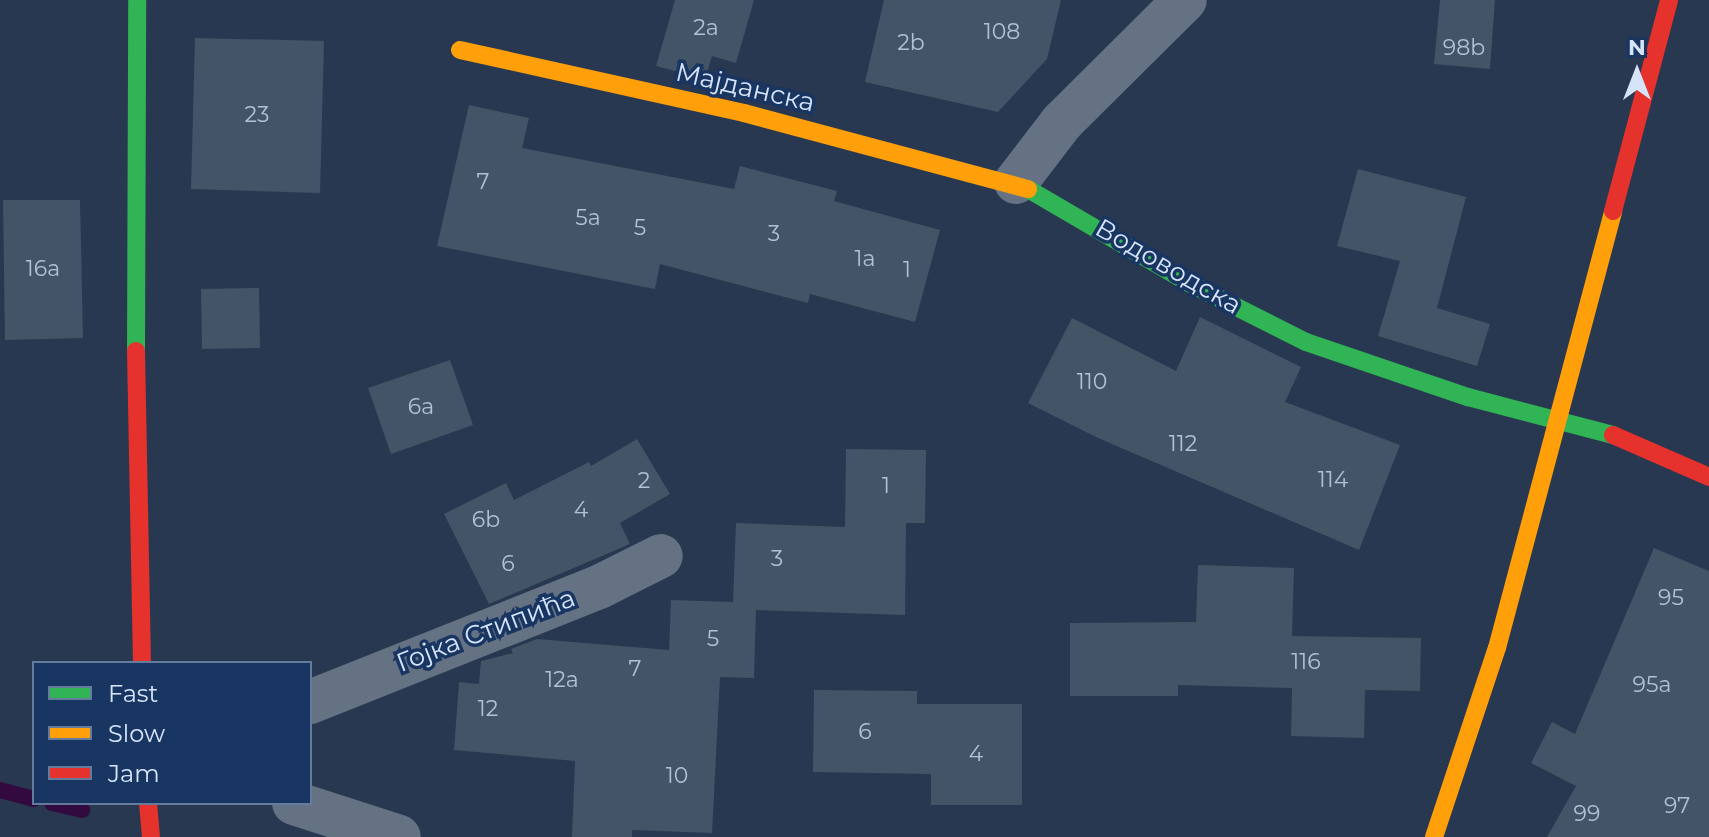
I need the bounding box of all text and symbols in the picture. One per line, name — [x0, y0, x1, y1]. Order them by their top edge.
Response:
house number: 2a — [693, 15, 719, 41]
house number: 108 — [984, 19, 1020, 45]
house number: 2b — [897, 30, 925, 56]
north arrow — [1597, 32, 1677, 112]
text: N — [1628, 34, 1646, 61]
house number: 98b — [1443, 35, 1485, 61]
street label: Мајданска — [673, 57, 817, 119]
house number: 23 — [245, 102, 269, 128]
house number: 7 — [477, 169, 489, 195]
house number: 5a — [575, 205, 601, 231]
street label: Водоводска — [1090, 213, 1246, 321]
house number: 5 — [634, 215, 646, 241]
house number: 3 — [768, 221, 780, 247]
house number: 1a — [855, 246, 875, 272]
house number: 16a — [26, 256, 60, 282]
house number: 1 — [903, 257, 911, 283]
house number: 110 — [1077, 369, 1107, 395]
house number: 6a — [408, 394, 434, 420]
house number: 112 — [1169, 431, 1197, 457]
house number: 114 — [1318, 467, 1348, 493]
house number: 2 — [638, 468, 650, 494]
house number: 1 — [882, 473, 890, 499]
house number: 4 — [574, 497, 588, 523]
house number: 6b — [472, 507, 500, 533]
house number: 3 — [771, 546, 783, 572]
house number: 6 — [501, 551, 515, 577]
street label: Гојка Стипића — [392, 583, 580, 679]
house number: 95 — [1658, 585, 1684, 611]
house number: 5 — [707, 626, 719, 652]
house number: 116 — [1291, 649, 1321, 675]
house number: 7 — [629, 656, 641, 682]
legend — [32, 661, 312, 805]
house number: 12a — [545, 667, 579, 693]
house number: 95a — [1633, 672, 1671, 698]
text: Fast — [108, 679, 158, 708]
house number: 12 — [478, 696, 498, 722]
text: Slow — [108, 719, 165, 748]
house number: 6 — [858, 719, 872, 745]
house number: 4 — [969, 741, 983, 767]
text: Jam — [108, 759, 160, 788]
house number: 10 — [666, 763, 688, 789]
house number: 97 — [1664, 793, 1690, 819]
house number: 99 — [1574, 801, 1600, 827]

